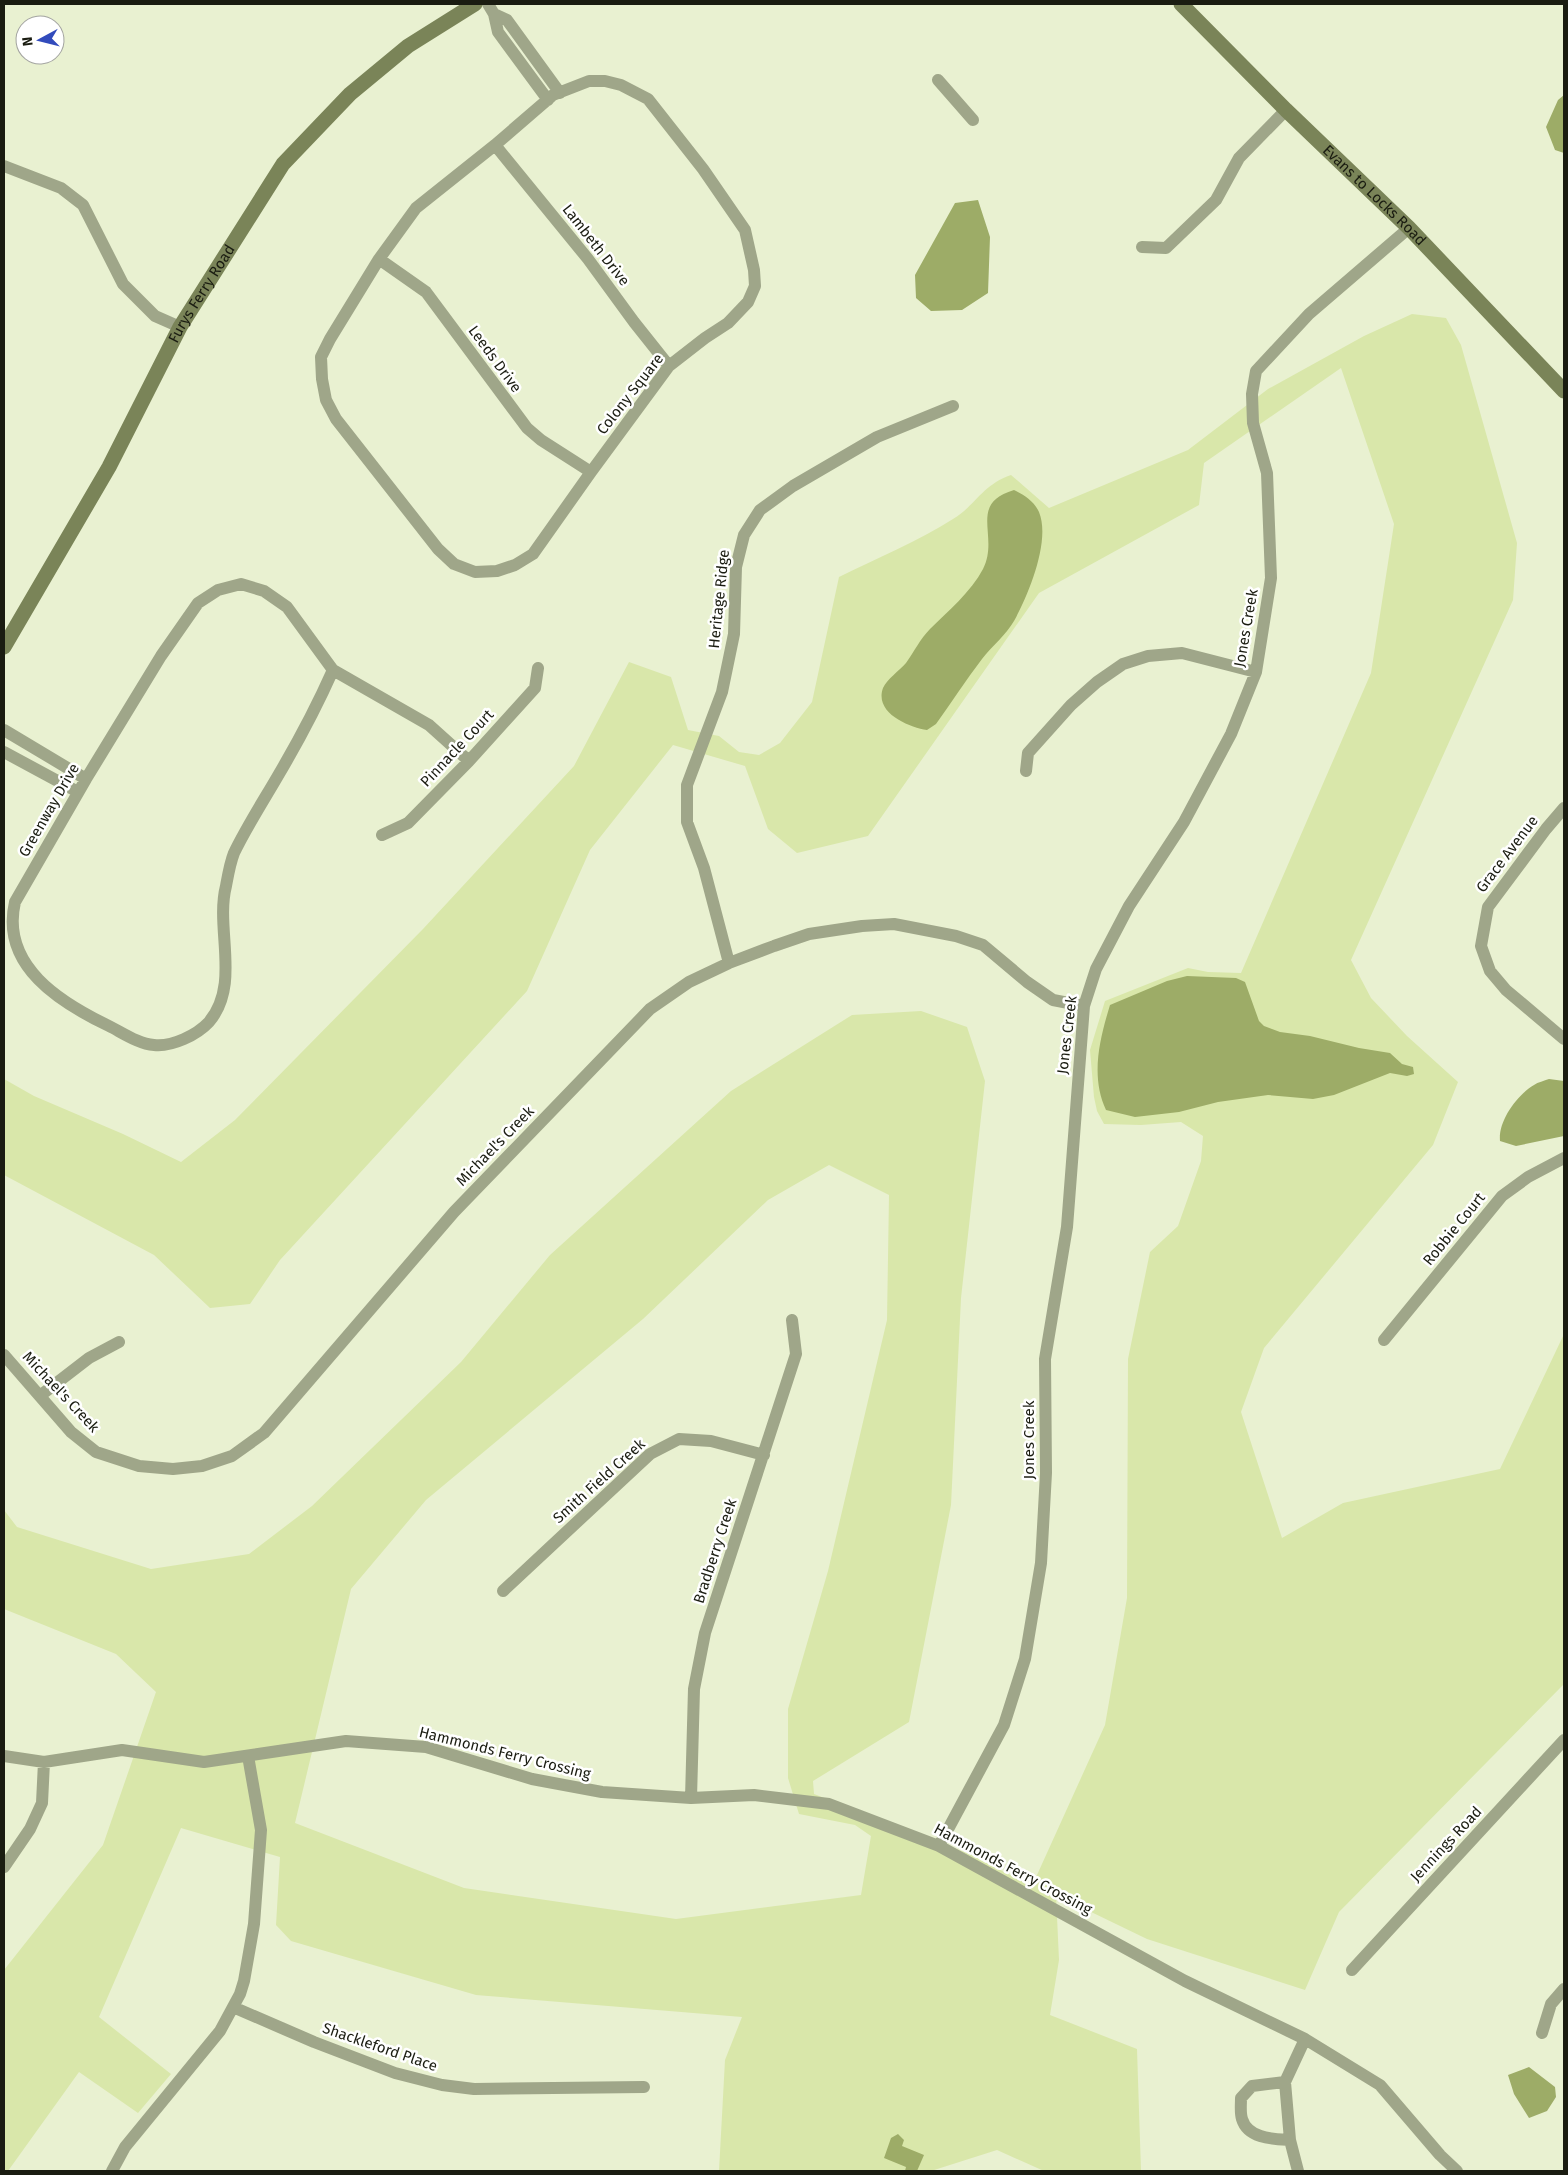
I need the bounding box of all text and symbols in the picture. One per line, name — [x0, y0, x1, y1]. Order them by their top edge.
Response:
north arrow — [15, 15, 65, 65]
text: N — [19, 36, 37, 47]
street label: Evans to Locks Road — [1319, 141, 1430, 249]
street label: Lambeth Drive — [558, 201, 634, 289]
street label: Furys Ferry Road — [165, 241, 239, 346]
street label: Leeds Drive — [465, 322, 525, 396]
street label: Colony Square — [593, 350, 667, 438]
street label: Heritage Ridge — [705, 549, 733, 649]
street label: Jones Creek — [1230, 587, 1262, 668]
street label: Pinnacle Court — [417, 705, 498, 790]
street label: Greenway Drive — [15, 760, 83, 860]
street label: Grace Avenue — [1472, 812, 1542, 896]
street label: Jones Creek — [1053, 994, 1081, 1075]
street label: Michael's Creek — [452, 1102, 538, 1190]
street label: Robbie Court — [1419, 1188, 1489, 1269]
street label: Michael's Creek — [19, 1348, 103, 1436]
street label: Jones Creek — [1020, 1400, 1038, 1479]
street label: Smith Field Creek — [549, 1435, 649, 1527]
street label: Bradberry Creek — [690, 1496, 741, 1606]
street label: Hammonds Ferry Crossing — [417, 1723, 593, 1783]
street label: Jennings Road — [1406, 1803, 1486, 1885]
street label: Hammonds Ferry Crossing — [931, 1820, 1095, 1918]
street label: Shackleford Place — [320, 2019, 440, 2075]

